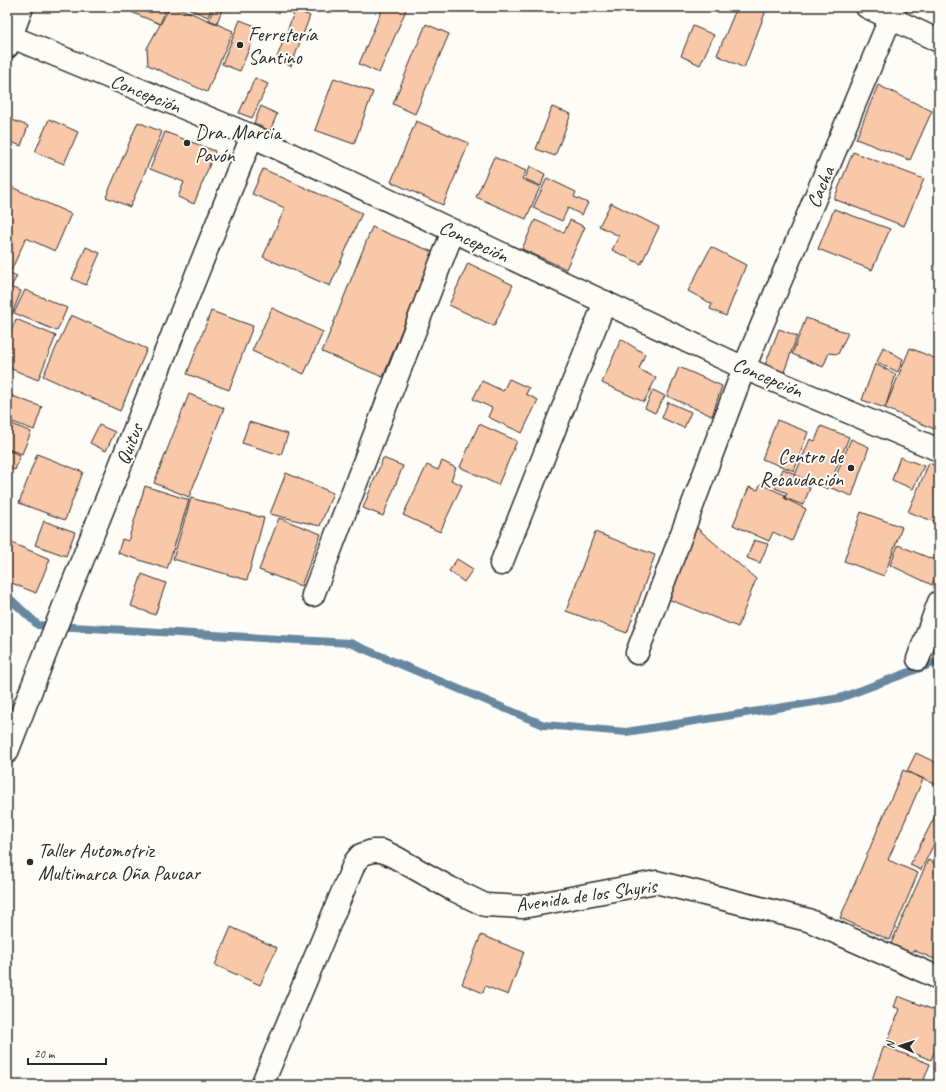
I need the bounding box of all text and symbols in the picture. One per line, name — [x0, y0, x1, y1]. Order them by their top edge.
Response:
place label: Ferretería Santino — [248, 22, 318, 70]
marker: Ferretería Santino — [235, 40, 245, 50]
street label: Concepción — [107, 68, 185, 119]
place label: Dra. Marcia Pavón — [195, 120, 282, 168]
marker: Dra. Marcia Pavón — [182, 138, 192, 148]
street label: Cacha — [801, 161, 841, 212]
street label: Concepción — [435, 215, 513, 269]
street label: Concepción — [729, 352, 807, 404]
street label: Quitus — [110, 418, 150, 468]
place label: Centro de Recaudación — [760, 444, 844, 492]
marker: Centro de Recaudación — [846, 463, 856, 473]
place label: Taller Automotriz Multimarca Oña Paucar — [38, 838, 202, 886]
marker: Taller Automotriz Multimarca Oña Paucar — [25, 857, 35, 867]
street label: Avenida de los Shyris — [514, 873, 660, 918]
north arrow — [880, 1026, 920, 1066]
scale bar — [28, 1040, 106, 1066]
text: N — [883, 1040, 897, 1049]
text: 20 m — [34, 1046, 56, 1062]

